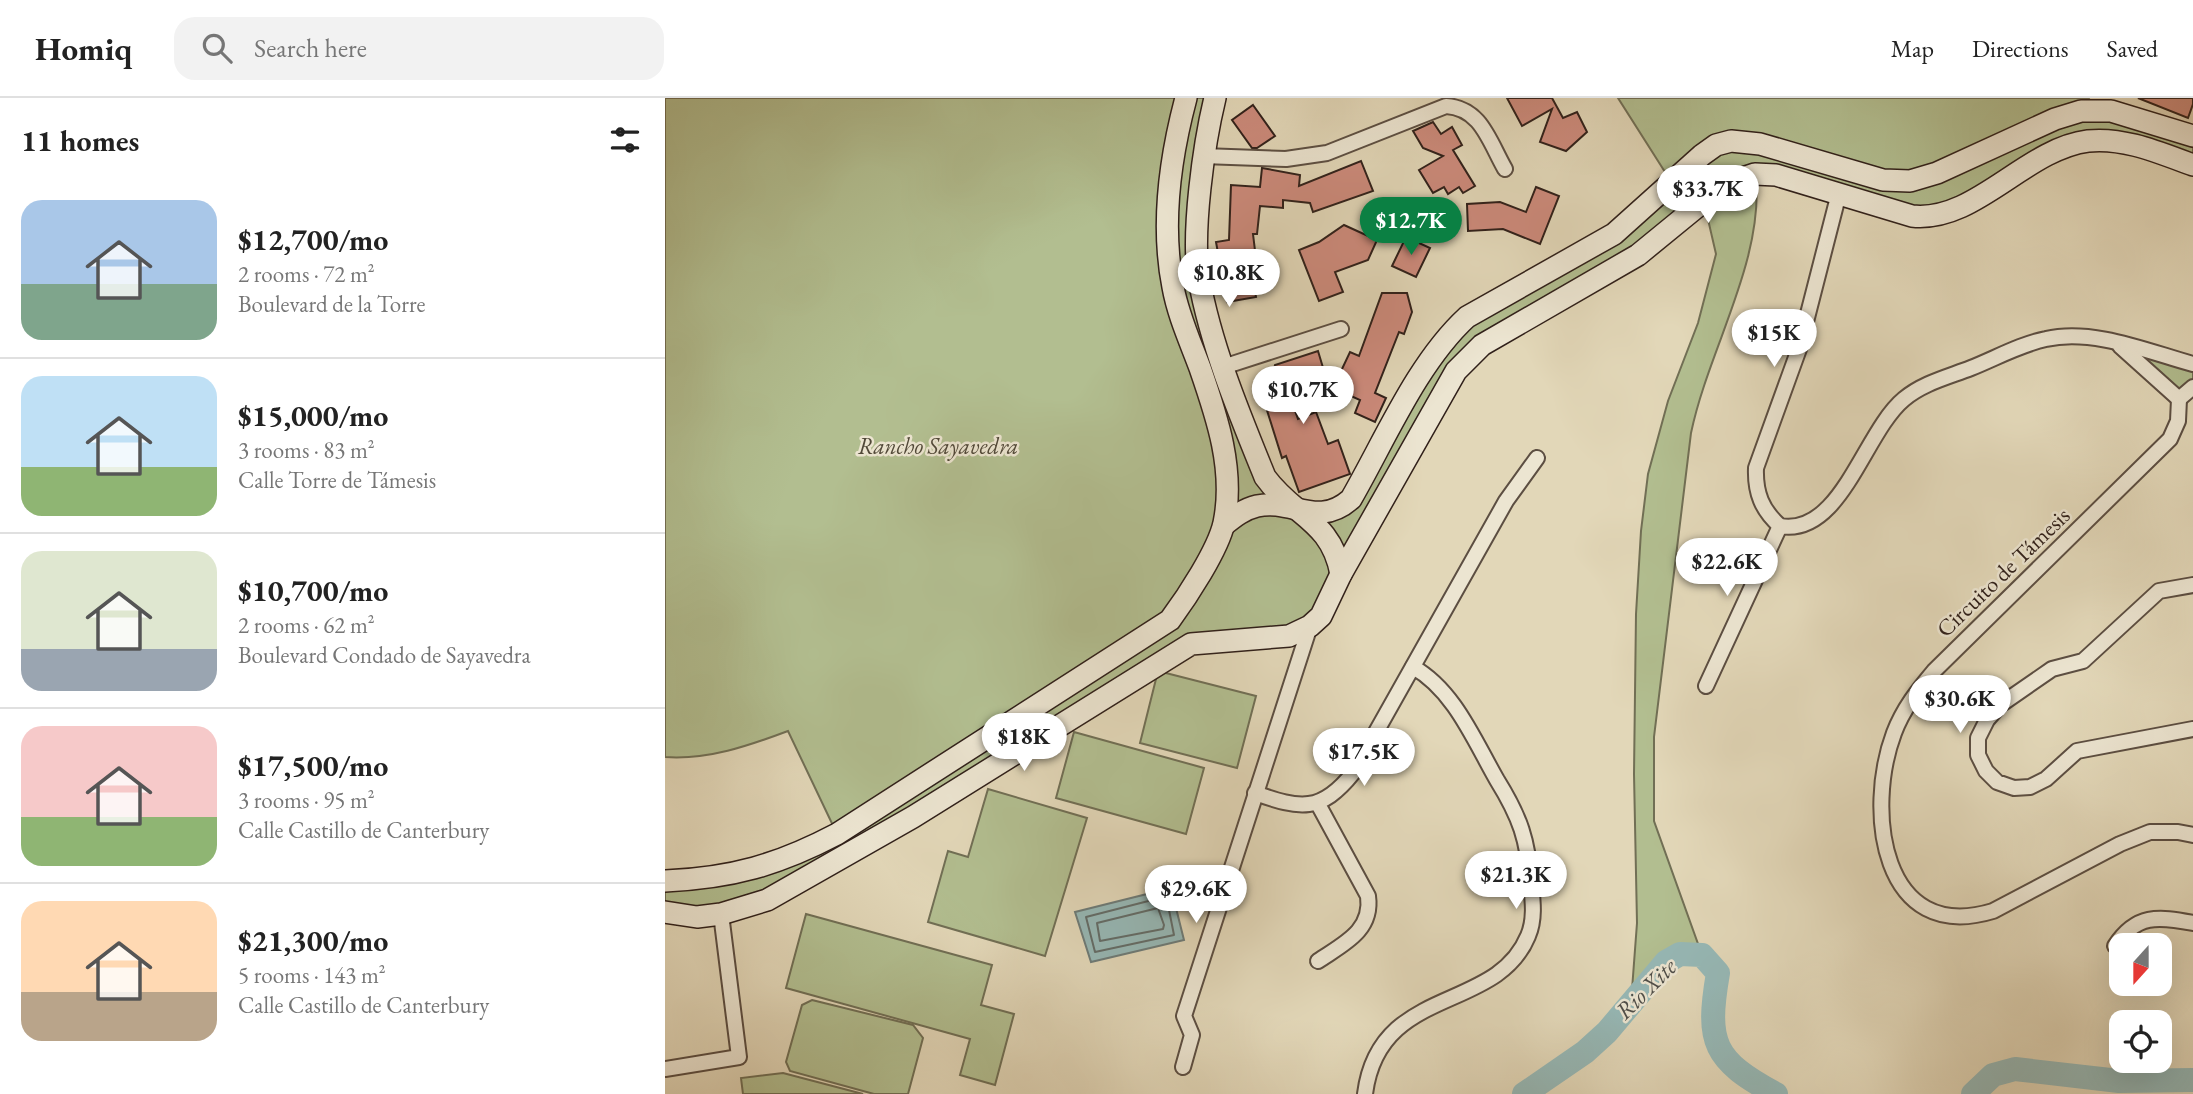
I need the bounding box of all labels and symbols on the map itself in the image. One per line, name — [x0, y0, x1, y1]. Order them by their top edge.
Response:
pin: $33.7K — [1651, 166, 1765, 225]
pin: $12.7K — [1354, 198, 1468, 257]
pin: $10.8K — [1172, 250, 1286, 309]
pin: $15K — [1733, 310, 1815, 369]
pin: $10.7K — [1246, 366, 1360, 426]
park label: Rancho Sayavedra — [858, 431, 1018, 461]
street label: Circuito de Támesis — [1930, 501, 2076, 643]
pin: $22.6K — [1670, 538, 1784, 598]
pin: $30.6K — [1903, 676, 2017, 735]
pin: $18K — [983, 714, 1065, 773]
pin: $17.5K — [1307, 728, 1421, 788]
pin: $21.3K — [1459, 852, 1573, 911]
pin: $29.6K — [1139, 866, 1253, 925]
north arrow — [2109, 933, 2172, 996]
water label: Rio Xite — [1608, 951, 1683, 1026]

